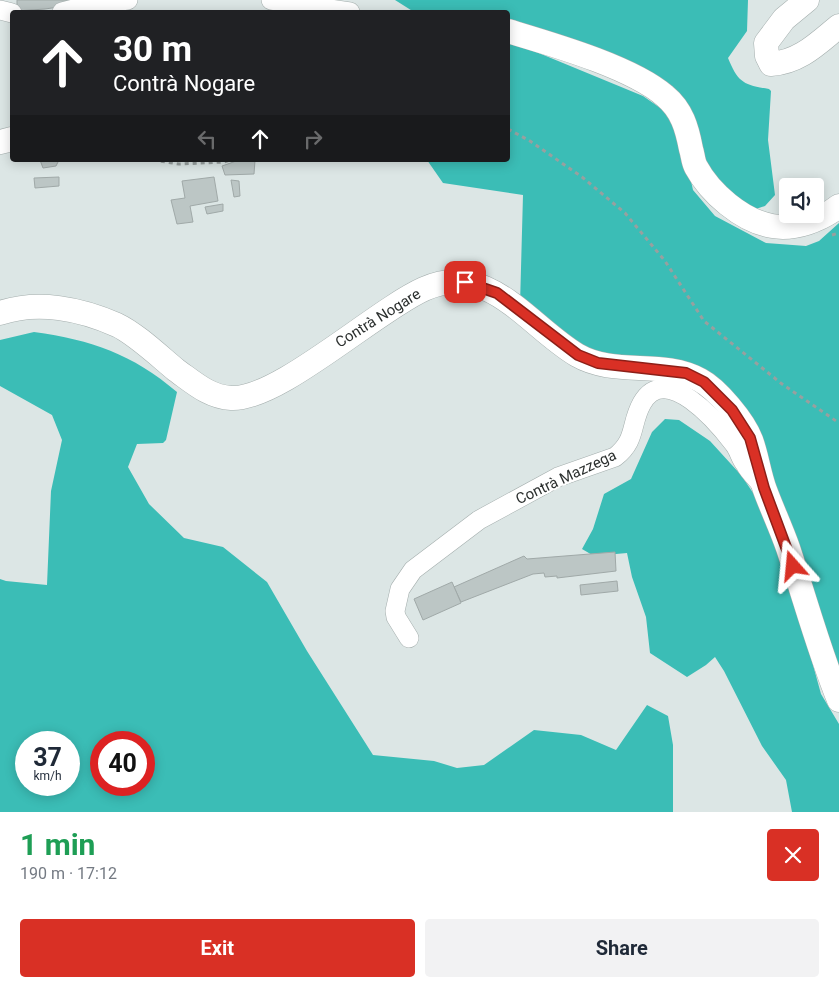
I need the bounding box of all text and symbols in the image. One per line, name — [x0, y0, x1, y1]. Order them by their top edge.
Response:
text: 30 m — [113, 29, 192, 70]
icon: ahead — [30, 30, 95, 95]
text: Contrà Nogare — [113, 71, 255, 96]
icon: left — [193, 125, 221, 153]
icon: ahead — [246, 125, 274, 153]
icon: right — [299, 125, 327, 153]
map controls — [779, 178, 824, 223]
button: sound — [779, 178, 824, 223]
pin — [444, 261, 486, 303]
icon: arrive — [451, 268, 479, 296]
street label: Contrà Nogare — [332, 285, 424, 351]
street label: Contrà Mazzega — [513, 446, 619, 508]
position arrow — [766, 539, 818, 591]
speed limit sign: 40 — [90, 731, 155, 796]
text: 37 — [33, 743, 62, 772]
text: km/h — [33, 769, 62, 783]
text: 1 min — [20, 827, 95, 862]
button: close — [767, 829, 819, 881]
text: 190 m · 17:12 — [20, 864, 117, 883]
button: Exit — [20, 919, 415, 977]
button: Share — [425, 919, 819, 977]

